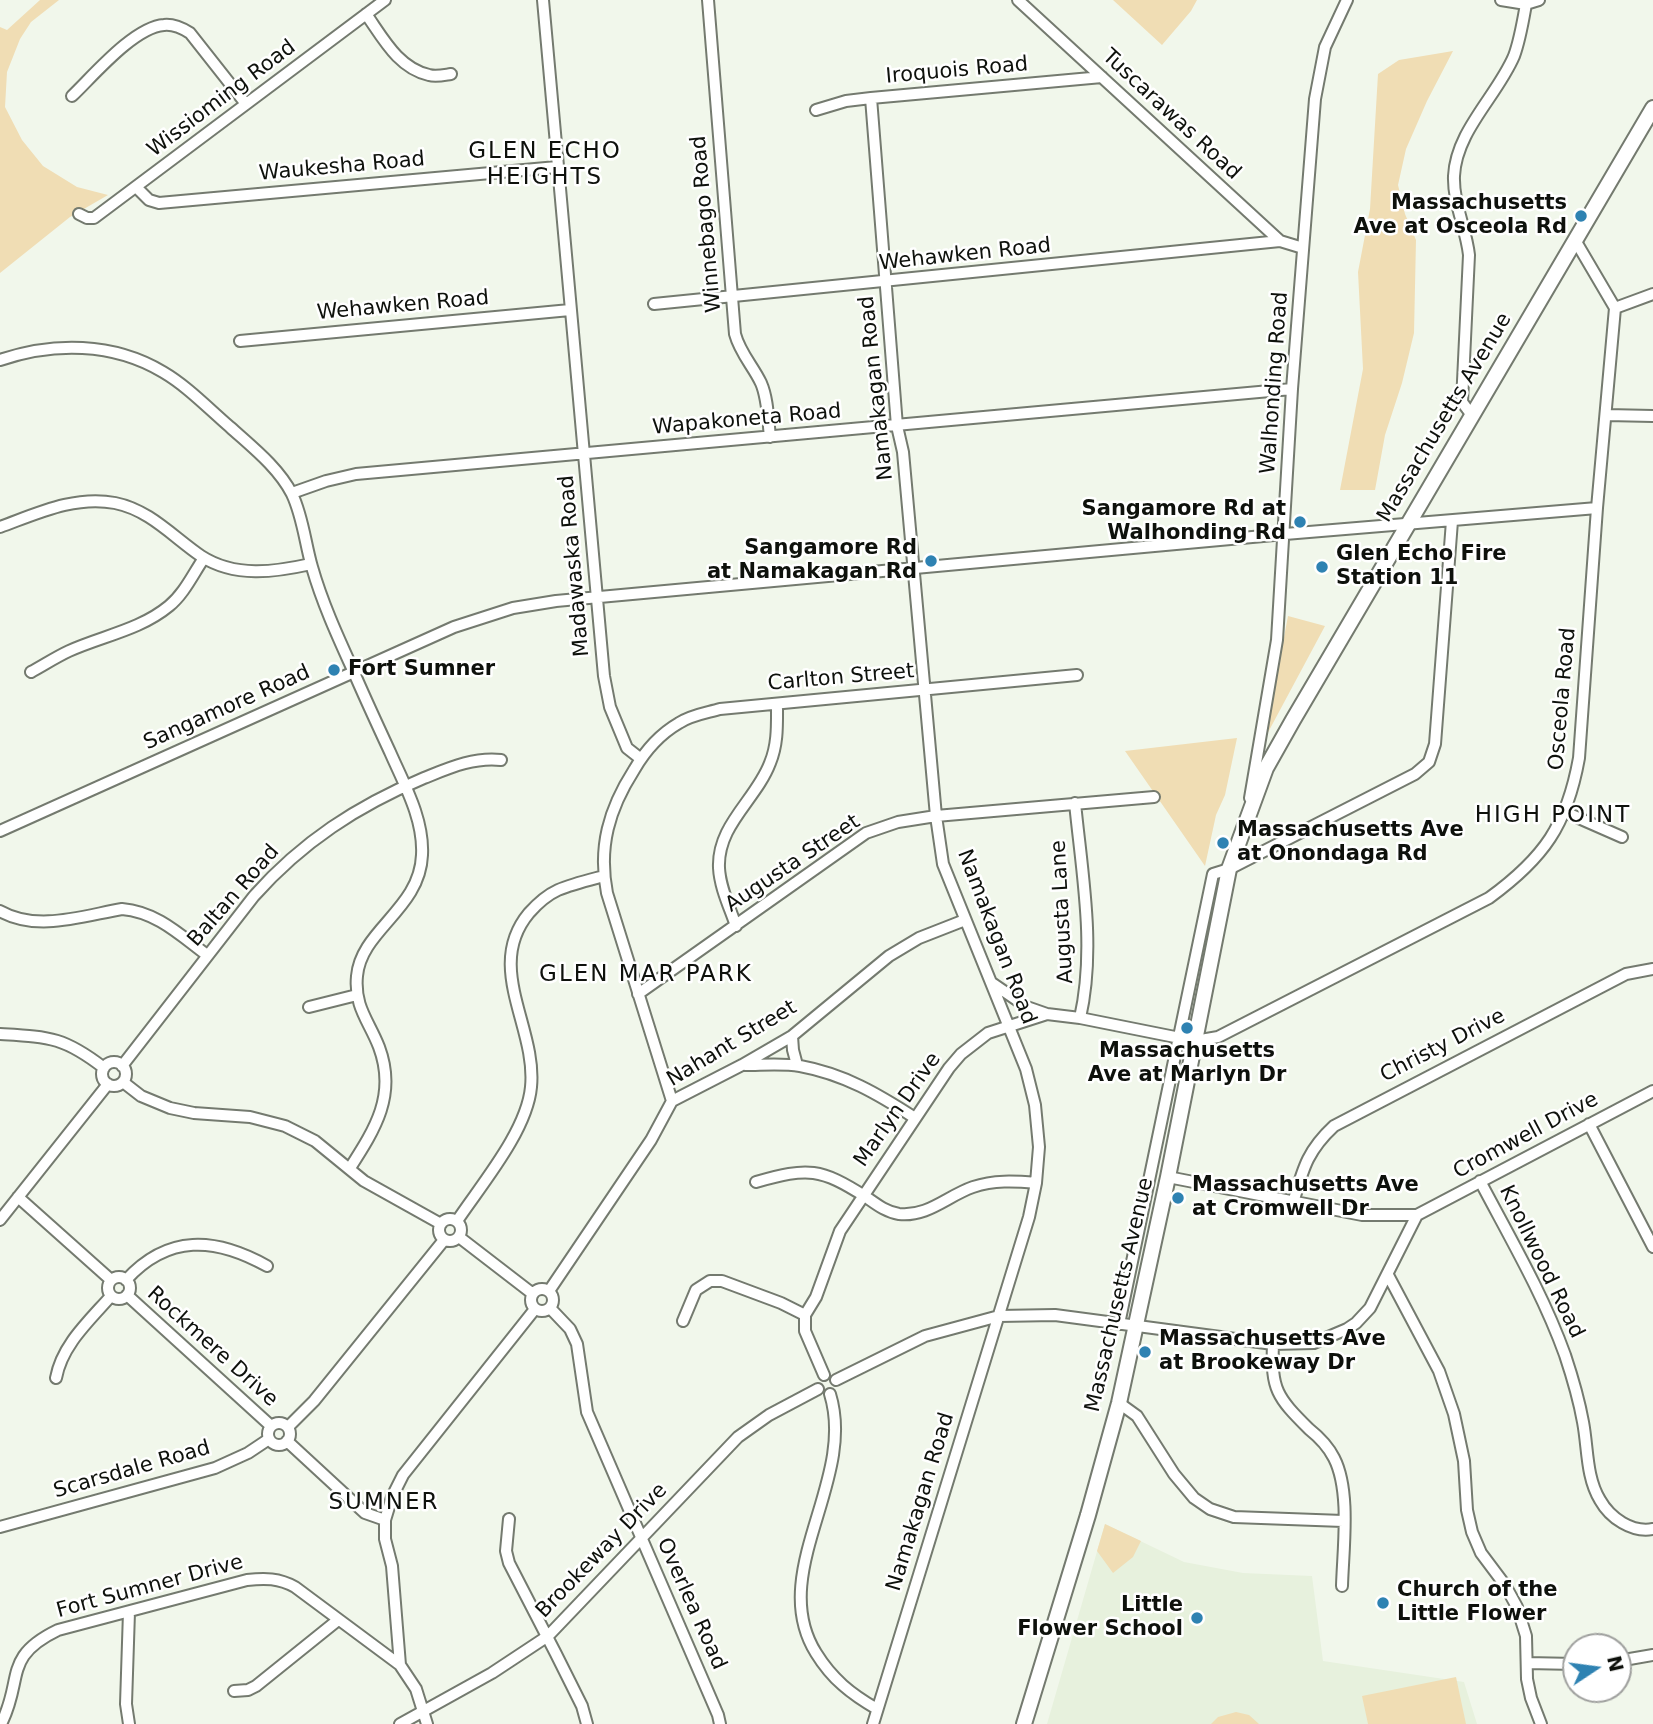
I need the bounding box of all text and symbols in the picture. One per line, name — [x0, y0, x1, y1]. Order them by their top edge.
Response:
street label: Wissioming Road — [143, 35, 301, 163]
street label: Tuscarawas Road — [1097, 44, 1245, 186]
street label: Iroquois Road — [885, 52, 1029, 90]
street label: Winnebago Road — [687, 135, 727, 313]
district label: GLEN ECHO HEIGHTS — [469, 138, 621, 192]
street label: Waukesha Road — [258, 147, 426, 187]
place label: Massachusetts Ave at Osceola Rd — [1353, 191, 1567, 241]
marker: Massachusetts Ave at Osceola Rd — [1573, 208, 1589, 224]
street label: Wehawken Road — [878, 233, 1052, 277]
street label: Wehawken Road — [316, 286, 490, 326]
street label: Walhonding Road — [1256, 291, 1294, 475]
street label: Namakagan Road — [855, 294, 899, 482]
street label: Massachusetts Avenue — [1372, 309, 1518, 527]
street label: Wapakoneta Road — [652, 399, 842, 441]
street label: Madawaska Road — [555, 474, 595, 658]
place label: Sangamore Rd at Walhonding Rd — [1082, 497, 1286, 547]
marker: Sangamore Rd at Walhonding Rd — [1292, 514, 1308, 530]
place label: Sangamore Rd at Namakagan Rd — [707, 536, 917, 586]
place label: Glen Echo Fire Station 11 — [1336, 542, 1507, 592]
marker: Sangamore Rd at Namakagan Rd — [923, 553, 939, 569]
marker: Glen Echo Fire Station 11 — [1314, 559, 1330, 575]
street label: Osceola Road — [1544, 627, 1582, 771]
place label: Fort Sumner — [348, 657, 495, 683]
street label: Carlton Street — [767, 659, 915, 697]
street label: Sangamore Road — [140, 660, 314, 756]
marker: Fort Sumner — [326, 662, 342, 678]
district label: HIGH POINT — [1476, 802, 1630, 830]
street label: Augusta Street — [721, 810, 865, 918]
place label: Massachusetts Ave at Onondaga Rd — [1237, 818, 1464, 868]
marker: Massachusetts Ave at Onondaga Rd — [1215, 835, 1231, 851]
street label: Baltan Road — [183, 840, 285, 952]
street label: Augusta Lane — [1047, 840, 1079, 984]
street label: Namakagan Road — [951, 846, 1041, 1028]
district label: GLEN MAR PARK — [541, 961, 751, 989]
street label: Nahant Street — [663, 995, 801, 1093]
street label: Christy Drive — [1376, 1004, 1510, 1088]
marker: Massachusetts Ave at Marlyn Dr — [1179, 1020, 1195, 1036]
place label: Massachusetts Ave at Marlyn Dr — [1088, 1039, 1286, 1089]
street label: Marlyn Drive — [849, 1048, 947, 1172]
street label: Cromwell Drive — [1449, 1087, 1603, 1185]
place label: Massachusetts Ave at Cromwell Dr — [1192, 1173, 1419, 1223]
street label: Massachusetts Avenue — [1081, 1175, 1159, 1415]
street label: Knollwood Road — [1493, 1181, 1589, 1343]
marker: Massachusetts Ave at Cromwell Dr — [1170, 1190, 1186, 1206]
street label: Rockmere Drive — [141, 1282, 283, 1412]
place label: Massachusetts Ave at Brookeway Dr — [1159, 1327, 1386, 1377]
marker: Massachusetts Ave at Brookeway Dr — [1137, 1344, 1153, 1360]
street label: Namakagan Road — [882, 1410, 960, 1594]
street label: Scarsdale Road — [51, 1436, 213, 1504]
street label: Brookeway Drive — [531, 1478, 673, 1624]
district label: SUMNER — [329, 1489, 439, 1517]
street label: Overlea Road — [651, 1534, 731, 1674]
street label: Fort Sumner Drive — [54, 1550, 246, 1624]
place label: Church of the Little Flower — [1397, 1578, 1557, 1628]
place label: Little Flower School — [1017, 1593, 1183, 1643]
marker: Church of the Little Flower — [1375, 1595, 1391, 1611]
marker: Little Flower School — [1189, 1610, 1205, 1626]
north arrow — [1562, 1633, 1632, 1703]
text: N — [1603, 1654, 1628, 1674]

